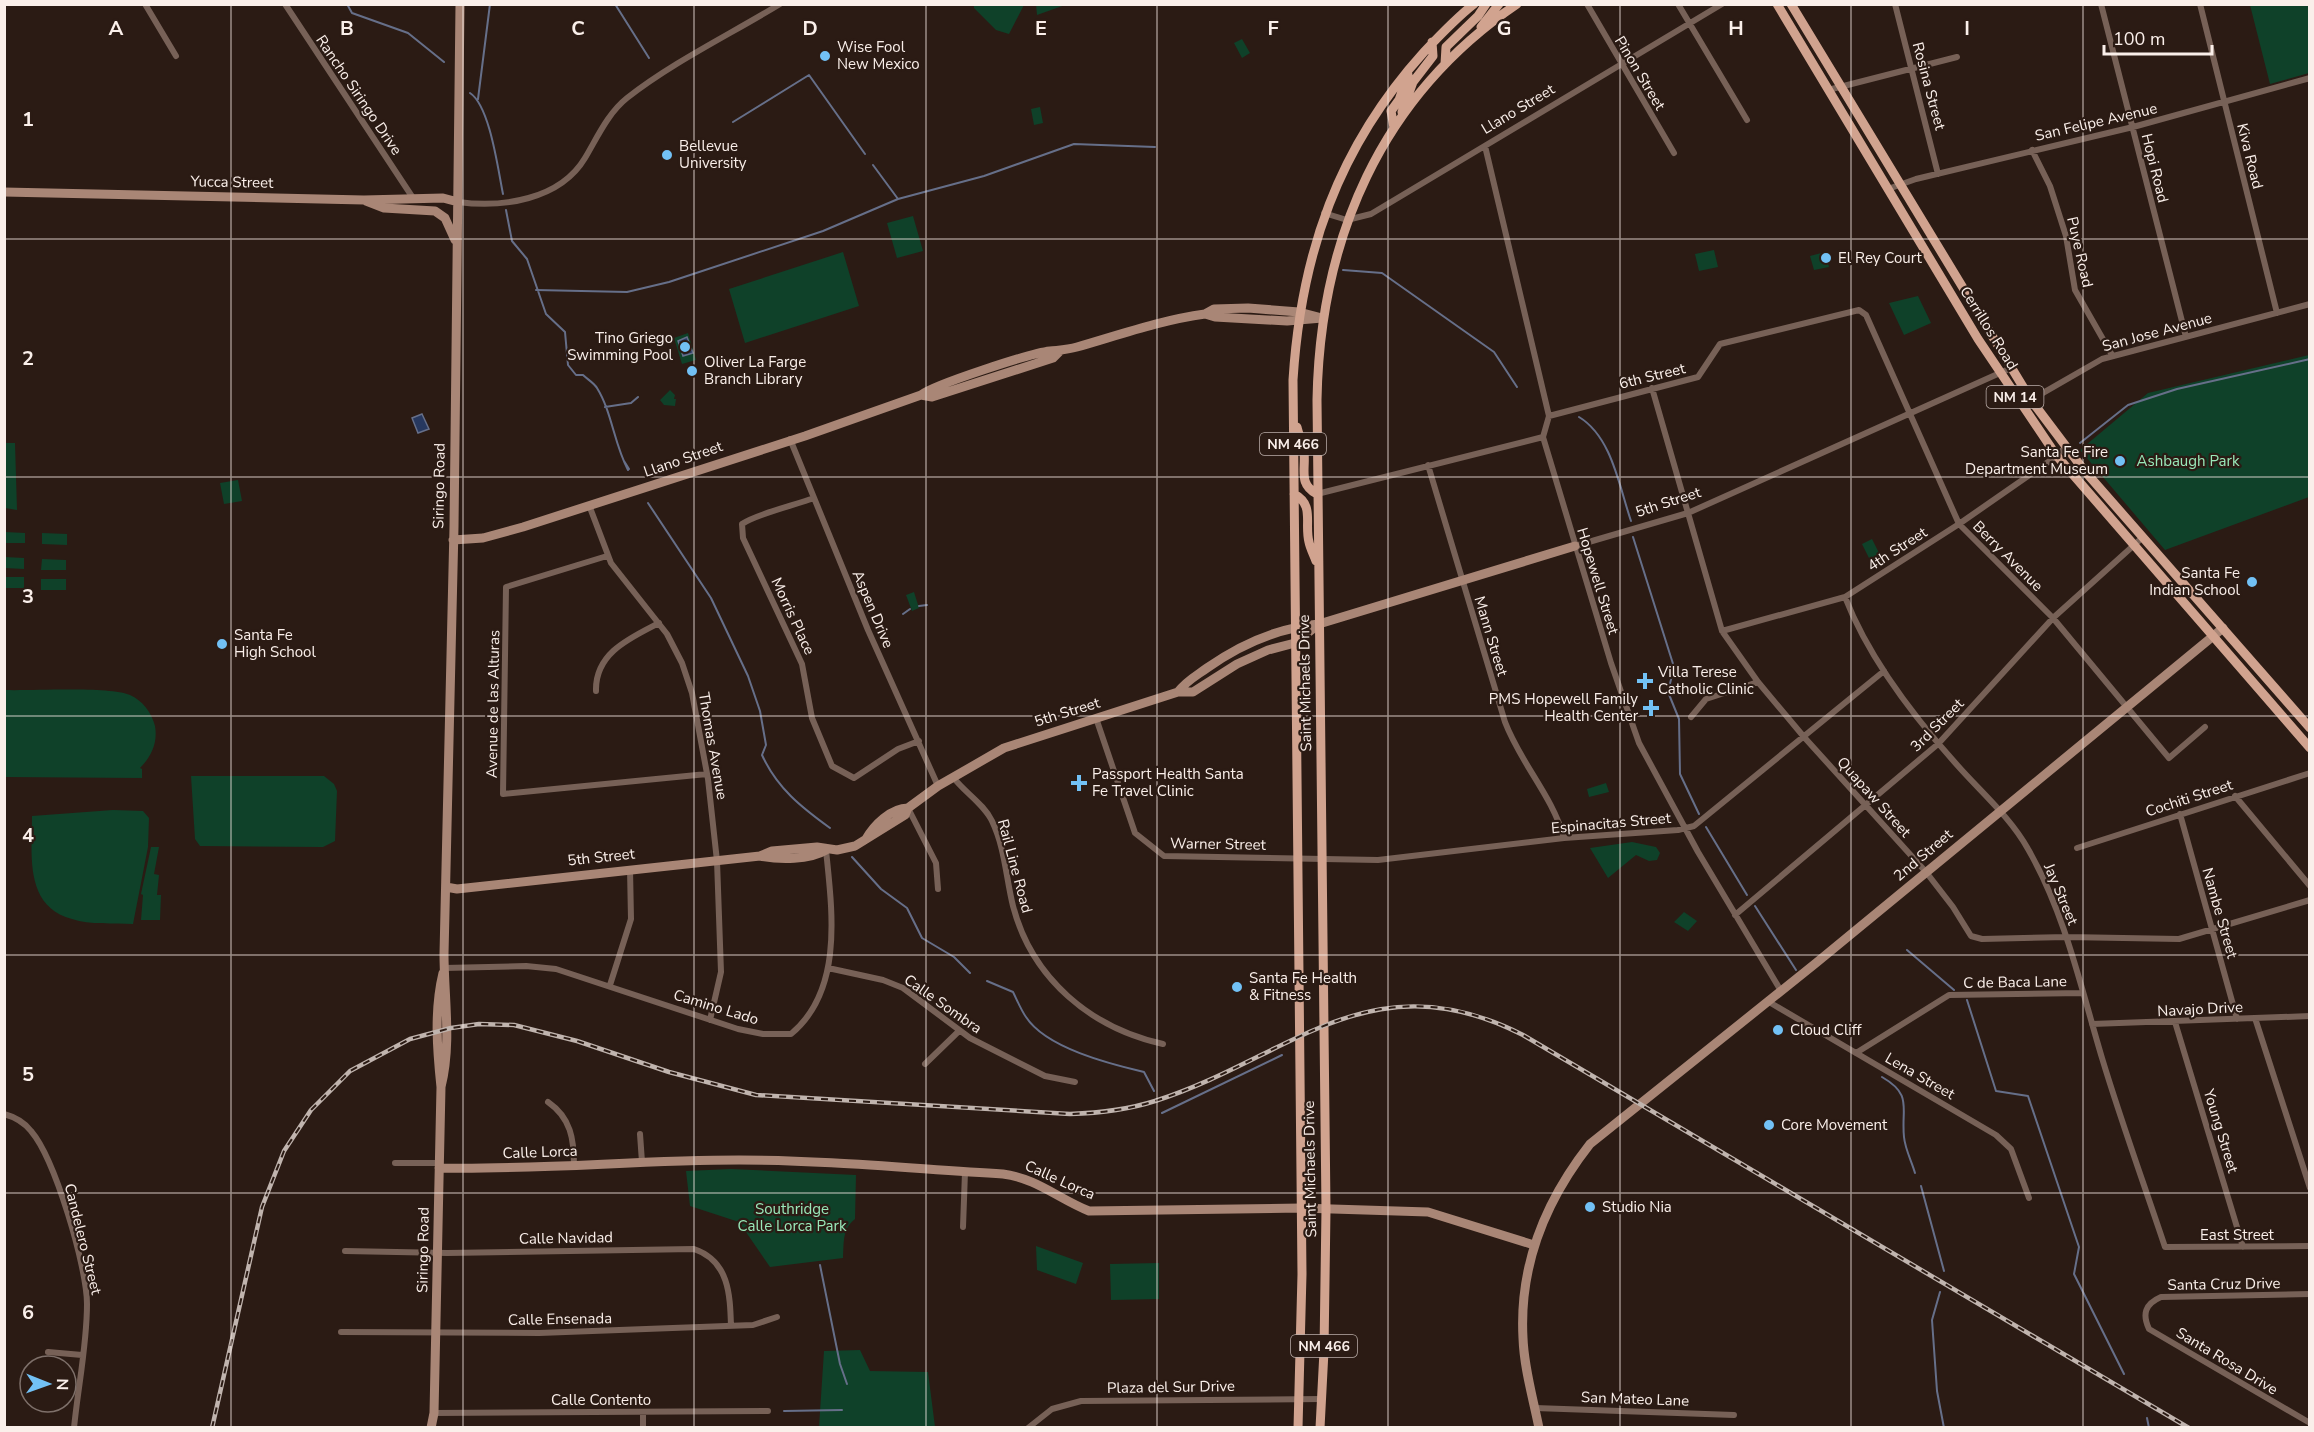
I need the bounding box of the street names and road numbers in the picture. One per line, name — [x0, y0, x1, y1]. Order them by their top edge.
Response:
street label: Rancho Siringo Drive — [311, 31, 407, 159]
street label: Pinon Street — [1610, 32, 1670, 114]
street label: Rosina Street — [1908, 40, 1951, 133]
street label: Llano Street — [1478, 79, 1559, 139]
street label: San Felipe Avenue — [2033, 98, 2159, 146]
street label: Kiva Road — [2232, 121, 2268, 191]
street label: Hopi Road — [2137, 131, 2173, 205]
street label: Yucca Street — [189, 171, 274, 193]
street label: Puye Road — [2062, 215, 2098, 289]
street label: Cerrillos Road — [1955, 282, 2023, 374]
street label: San Jose Avenue — [2100, 308, 2214, 356]
street label: 6th Street — [1617, 358, 1688, 394]
road number: NM 14 — [1986, 386, 2044, 408]
road number: NM 466 — [1260, 433, 1326, 455]
street label: Llano Street — [641, 436, 726, 482]
street label: Siringo Road — [428, 443, 450, 529]
street label: 5th Street — [1633, 482, 1704, 522]
street label: Berry Avenue — [1968, 516, 2048, 596]
street label: 4th Street — [1863, 522, 1931, 576]
street label: Hopewell Street — [1572, 525, 1624, 637]
street label: Aspen Drive — [848, 567, 898, 651]
street label: Morris Place — [766, 574, 820, 658]
street label: Mann Street — [1469, 594, 1513, 679]
street label: Saint Michaels Drive — [1294, 614, 1316, 752]
street label: Avenue de las Alturas — [482, 630, 504, 778]
street label: Thomas Avenue — [694, 691, 732, 801]
street label: 5th Street — [1032, 692, 1103, 731]
street label: 3rd Street — [1906, 693, 1969, 756]
street label: Quapaw Street — [1832, 752, 1916, 842]
street label: Cochiti Street — [2143, 774, 2236, 821]
street label: Espinacitas Street — [1550, 808, 1672, 838]
street label: Rail Line Road — [993, 817, 1037, 915]
street label: 2nd Street — [1889, 824, 1957, 885]
street label: Warner Street — [1170, 833, 1267, 855]
street label: 5th Street — [566, 843, 636, 870]
street label: Jay Street — [2039, 859, 2083, 929]
street label: Nambe Street — [2198, 865, 2243, 961]
street label: Calle Sombra — [900, 970, 986, 1038]
street label: C de Baca Lane — [1963, 971, 2067, 993]
street label: Camino Lado — [671, 985, 761, 1029]
street label: Navajo Drive — [2157, 997, 2243, 1021]
street label: Lena Street — [1882, 1048, 1959, 1104]
street label: Young Street — [2198, 1086, 2243, 1176]
street label: Saint Michaels Drive — [1299, 1100, 1321, 1238]
street label: Calle Lorca — [502, 1141, 578, 1163]
street label: Calle Lorca — [1022, 1156, 1098, 1204]
street label: Candelero Street — [60, 1181, 107, 1297]
street label: Siringo Road — [412, 1207, 434, 1293]
street label: East Street — [2200, 1225, 2275, 1245]
street label: Calle Navidad — [519, 1227, 613, 1249]
street label: Santa Cruz Drive — [2167, 1273, 2281, 1295]
street label: Calle Ensenada — [508, 1308, 612, 1330]
street label: Santa Rosa Drive — [2172, 1323, 2282, 1399]
road number: NM 466 — [1291, 1335, 1357, 1357]
street label: Plaza del Sur Drive — [1107, 1376, 1235, 1398]
street label: San Mateo Lane — [1581, 1387, 1689, 1411]
street label: Calle Contento — [551, 1390, 651, 1410]

